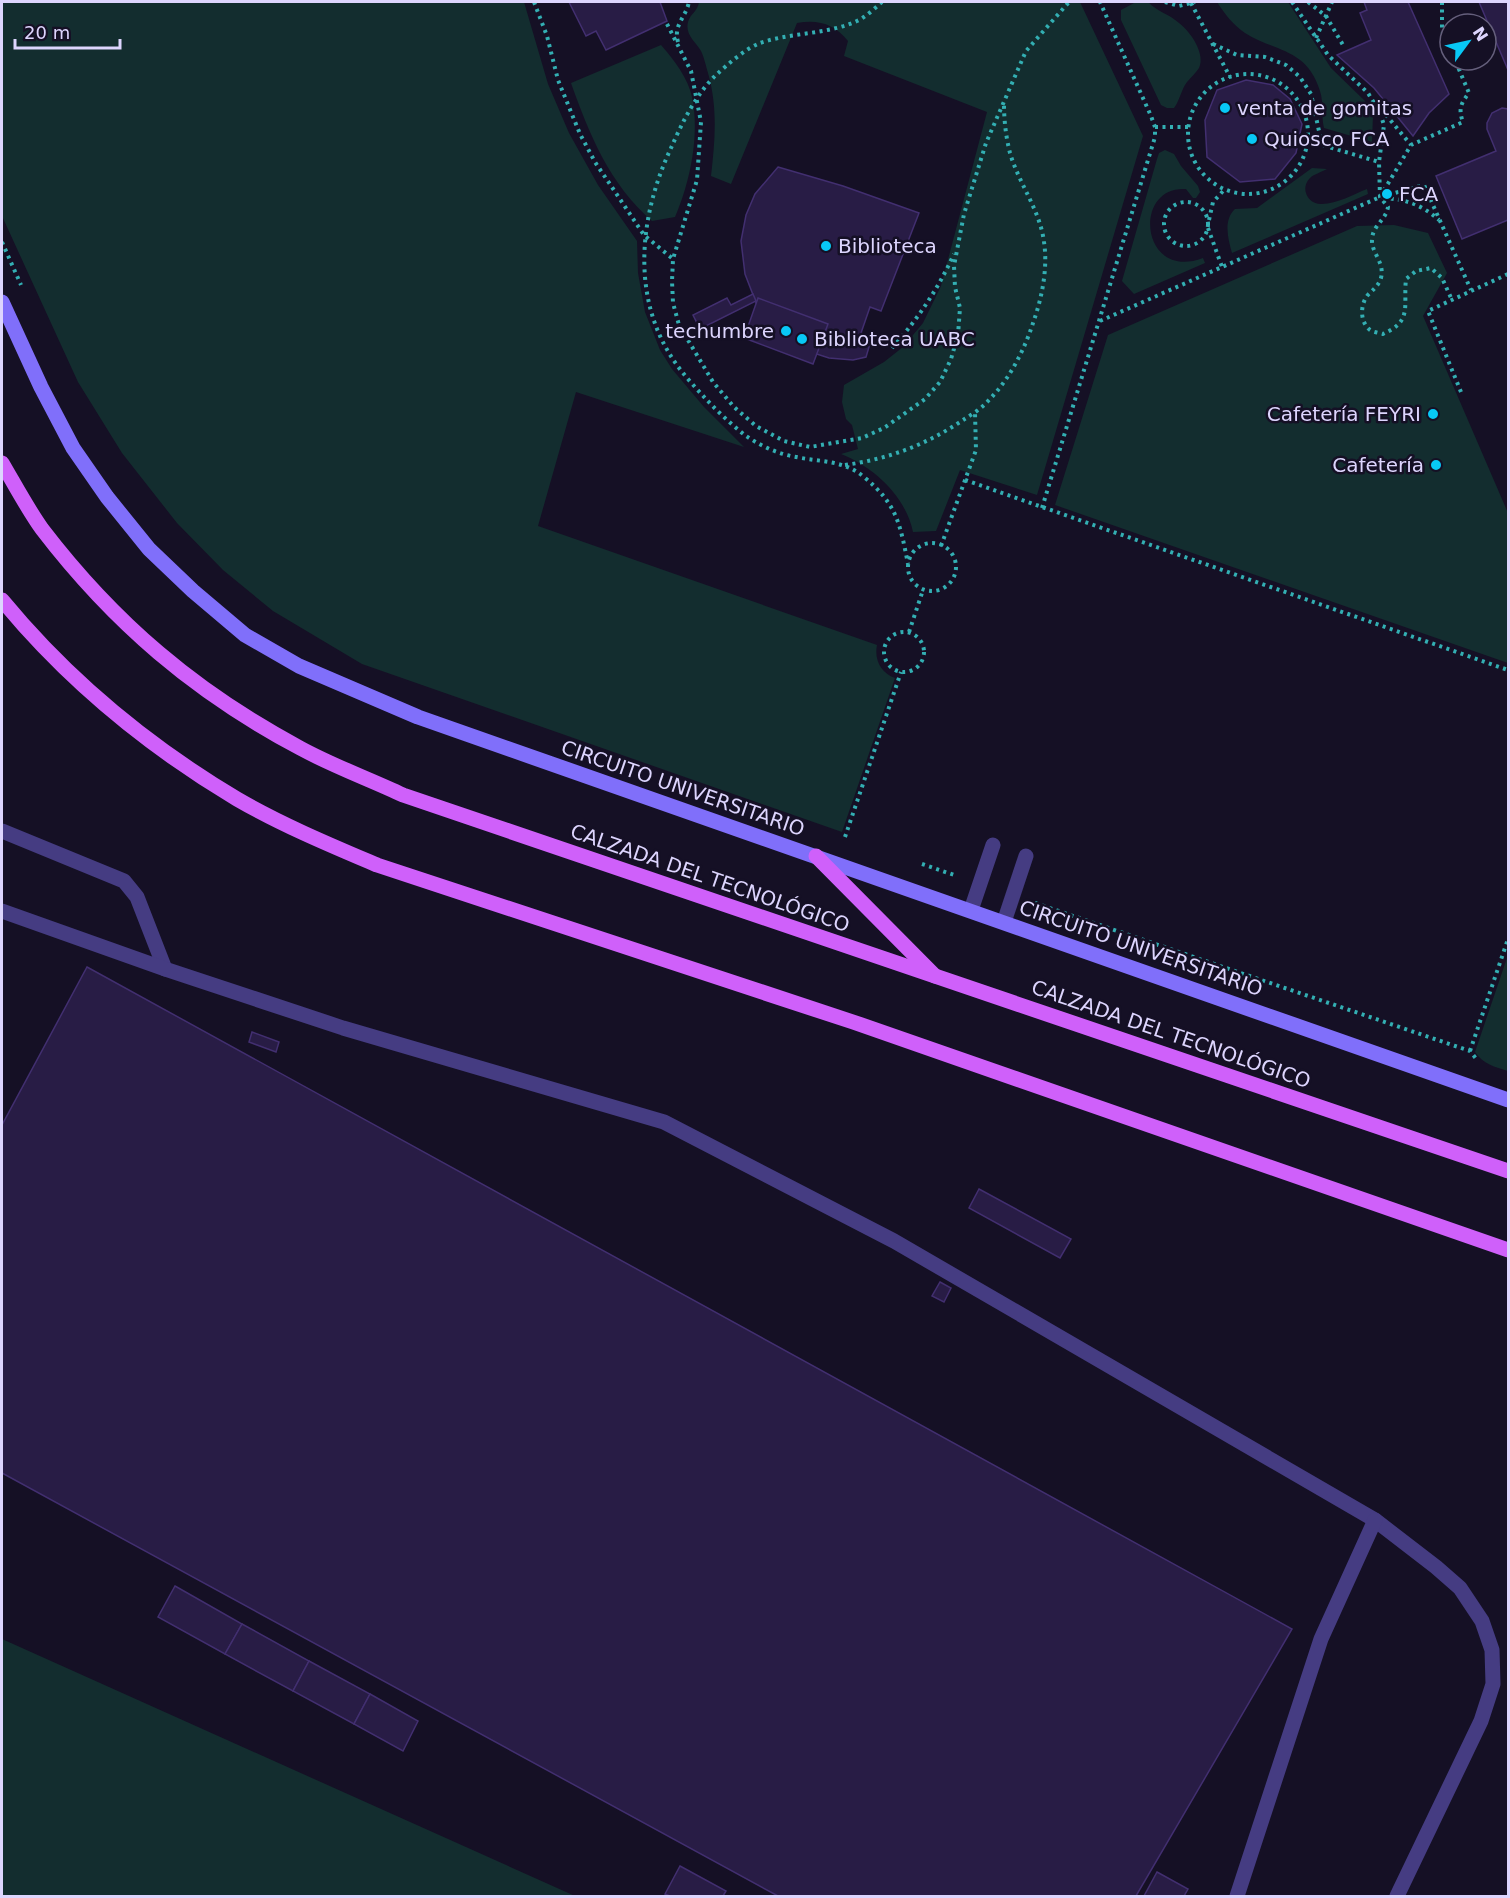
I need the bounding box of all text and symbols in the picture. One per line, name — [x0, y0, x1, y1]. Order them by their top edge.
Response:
scale bar — [15, 12, 120, 50]
north arrow — [1438, 12, 1498, 72]
text: 20 m — [24, 22, 70, 43]
text: N — [1469, 23, 1492, 45]
place label: venta de gomitas — [1237, 96, 1412, 120]
marker: venta de gomitas — [1218, 101, 1232, 115]
place label: Quiosco FCA — [1264, 127, 1390, 151]
marker: Quiosco FCA — [1245, 132, 1259, 146]
place label: FCA — [1399, 182, 1438, 206]
marker: FCA — [1380, 187, 1394, 201]
place label: Biblioteca — [838, 234, 937, 258]
marker: Biblioteca — [819, 239, 833, 253]
place label: techumbre — [665, 319, 774, 343]
marker: techumbre — [779, 324, 793, 338]
place label: Biblioteca UABC — [814, 327, 975, 351]
marker: Biblioteca UABC — [795, 332, 809, 346]
place label: Cafetería FEYRI — [1267, 402, 1421, 426]
marker: Cafetería FEYRI — [1426, 407, 1440, 421]
place label: Cafetería — [1332, 453, 1424, 477]
marker: Cafetería — [1429, 458, 1443, 472]
street label: CIRCUITO UNIVERSITARIO — [558, 735, 808, 841]
street label: CALZADA DEL TECNOLÓGICO — [567, 819, 853, 937]
street label: CIRCUITO UNIVERSITARIO — [1016, 895, 1266, 1001]
street label: CALZADA DEL TECNOLÓGICO — [1028, 975, 1314, 1093]

